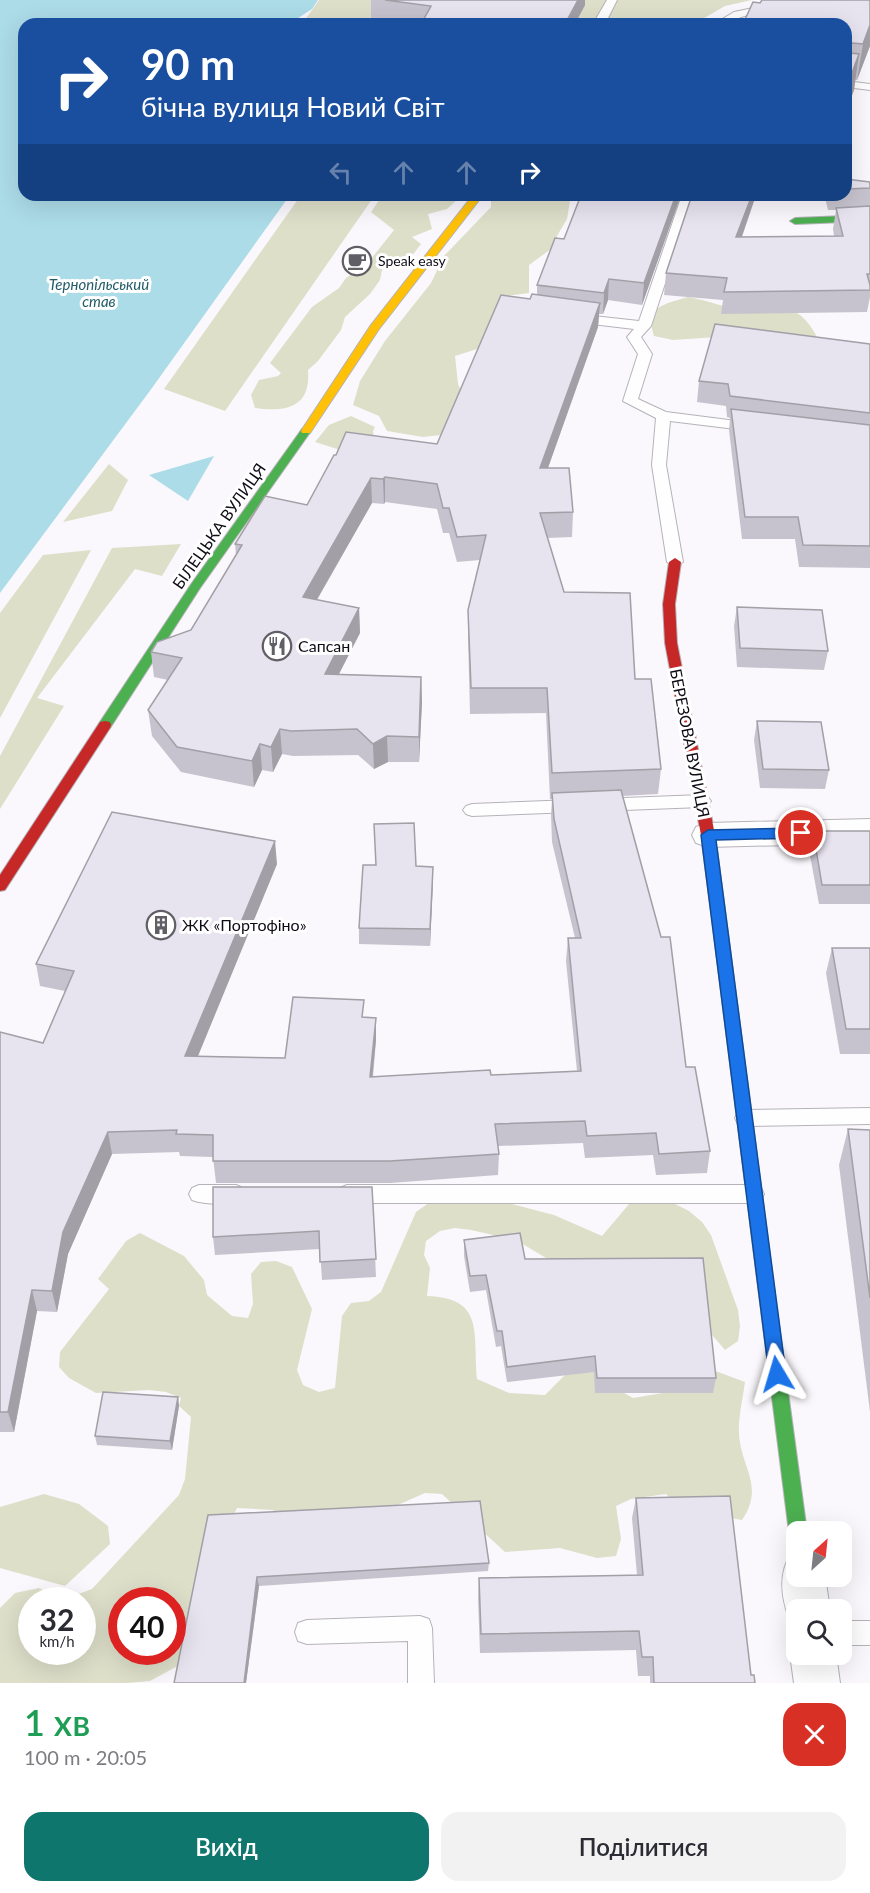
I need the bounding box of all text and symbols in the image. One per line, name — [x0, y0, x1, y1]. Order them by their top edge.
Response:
text: 90 m — [141, 39, 235, 89]
icon: right — [42, 42, 120, 120]
text: бічна вулиця Новий Світ — [141, 90, 445, 123]
icon: left — [324, 156, 357, 189]
icon: ahead — [387, 156, 420, 189]
icon: ahead — [450, 156, 483, 189]
icon: right — [513, 156, 546, 189]
cafe icon: Speak easy — [341, 245, 373, 277]
place label: Speak easy — [378, 252, 447, 269]
water label: Тернопільський став — [49, 275, 149, 310]
street label: БІЛЕЦЬКА ВУЛИЦЯ — [168, 459, 269, 592]
restaurant icon: Сапсан — [261, 630, 293, 662]
place label: Сапсан — [298, 636, 350, 655]
street label: БЕРЕЗОВА ВУЛИЦЯ — [667, 667, 714, 819]
pin — [775, 807, 826, 858]
icon: arrive — [784, 816, 817, 849]
building icon: ЖК «Портофіно» — [145, 909, 177, 941]
place label: ЖК «Портофіно» — [182, 915, 307, 934]
position arrow — [745, 1342, 809, 1406]
north arrow — [786, 1521, 852, 1587]
map controls — [786, 1521, 852, 1665]
speed limit sign: 40 — [108, 1587, 186, 1665]
button: search — [786, 1599, 852, 1665]
text: 32 — [40, 1601, 74, 1637]
text: km/h — [39, 1632, 75, 1650]
text: 1 хв — [24, 1700, 90, 1744]
button: close — [783, 1703, 846, 1766]
text: 100 m · 20:05 — [24, 1745, 147, 1769]
button: Вихід — [24, 1812, 429, 1881]
button: Поділитися — [441, 1812, 846, 1881]

